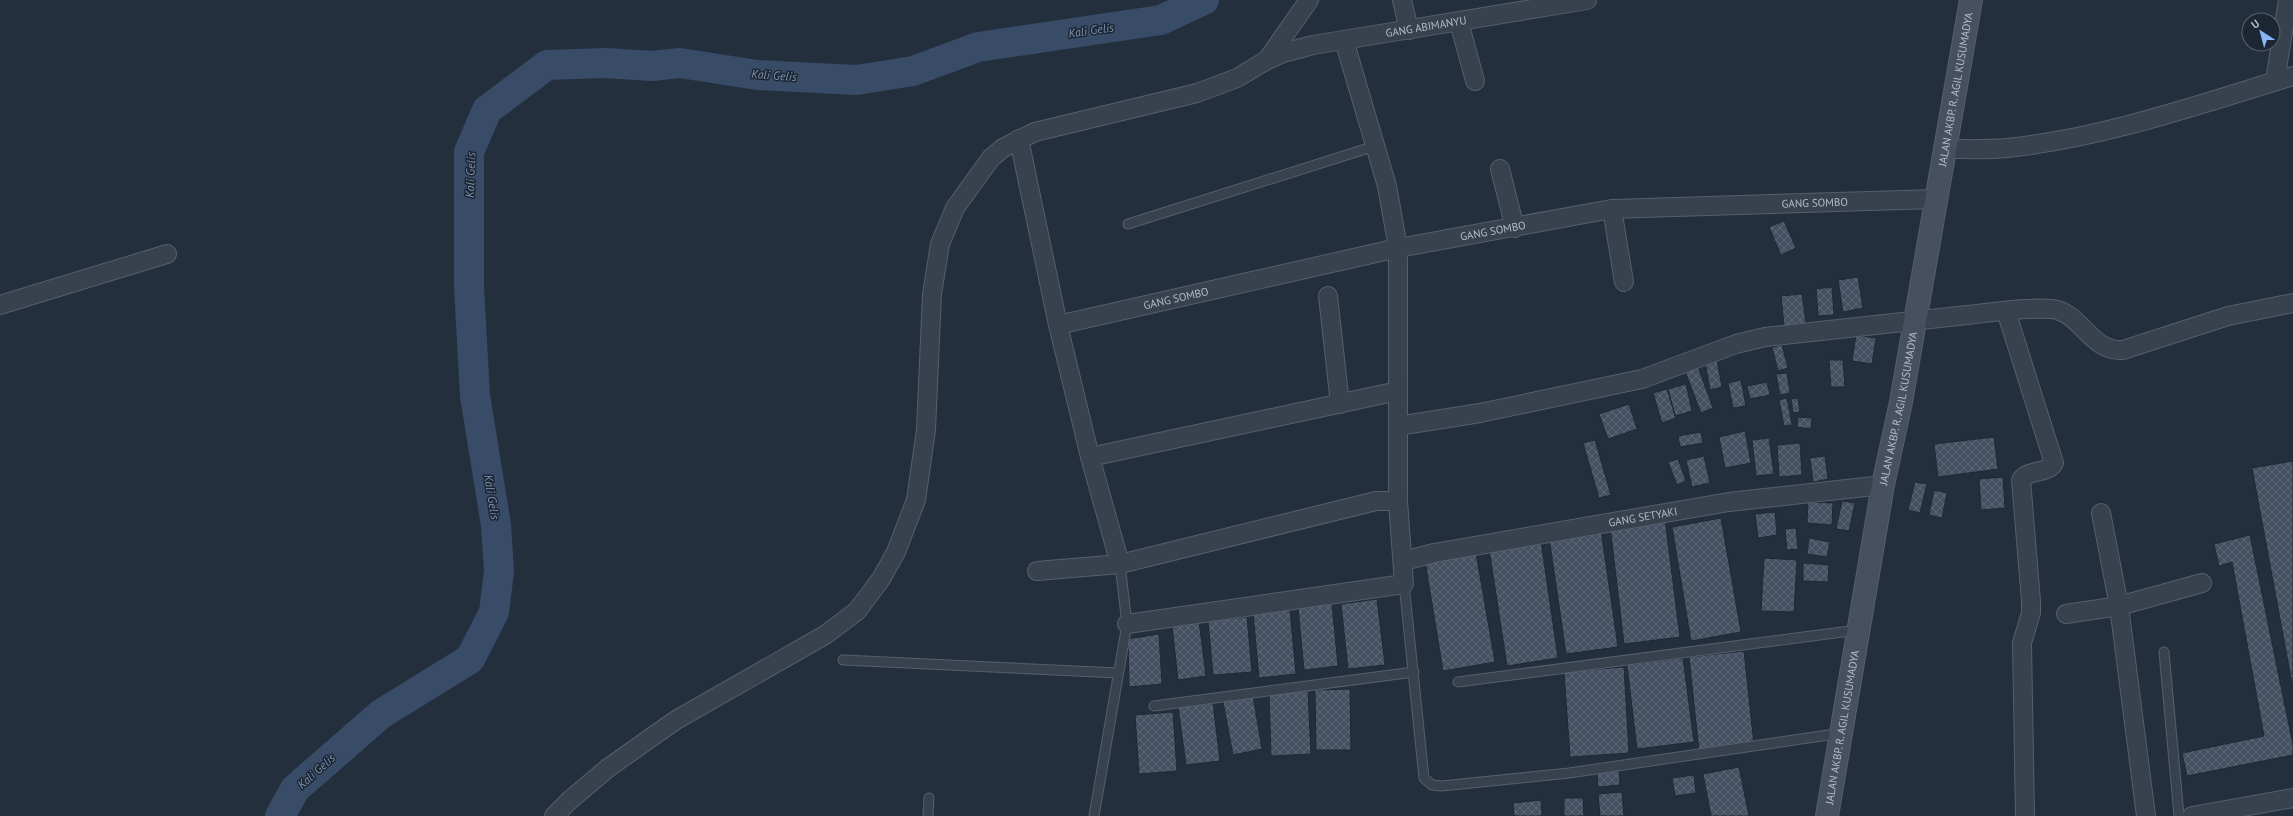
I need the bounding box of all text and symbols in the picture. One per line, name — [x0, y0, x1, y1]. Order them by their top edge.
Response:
street label: JALAN AKBP. R. AGIL KUSUMADYA — [1935, 11, 1976, 168]
north arrow — [2241, 12, 2281, 52]
street label: GANG ABIMANYU — [1384, 13, 1467, 40]
text: U — [2248, 16, 2262, 32]
water label: Kali Gelis — [1067, 19, 1115, 41]
water label: Kali Gelis — [751, 66, 798, 84]
water label: Kali Gelis — [462, 152, 478, 198]
street label: GANG SOMBO — [1781, 195, 1848, 211]
street label: GANG SOMBO — [1459, 218, 1527, 244]
street label: GANG SOMBO — [1142, 284, 1210, 312]
street label: JALAN AKBP. R. AGIL KUSUMADYA — [1876, 330, 1920, 487]
water label: Kali Gelis — [481, 473, 503, 521]
street label: GANG SETYAKI — [1607, 504, 1678, 530]
street label: JALAN AKBP. R. AGIL KUSUMADYA — [1822, 649, 1862, 806]
water label: Kali Gelis — [294, 750, 338, 792]

